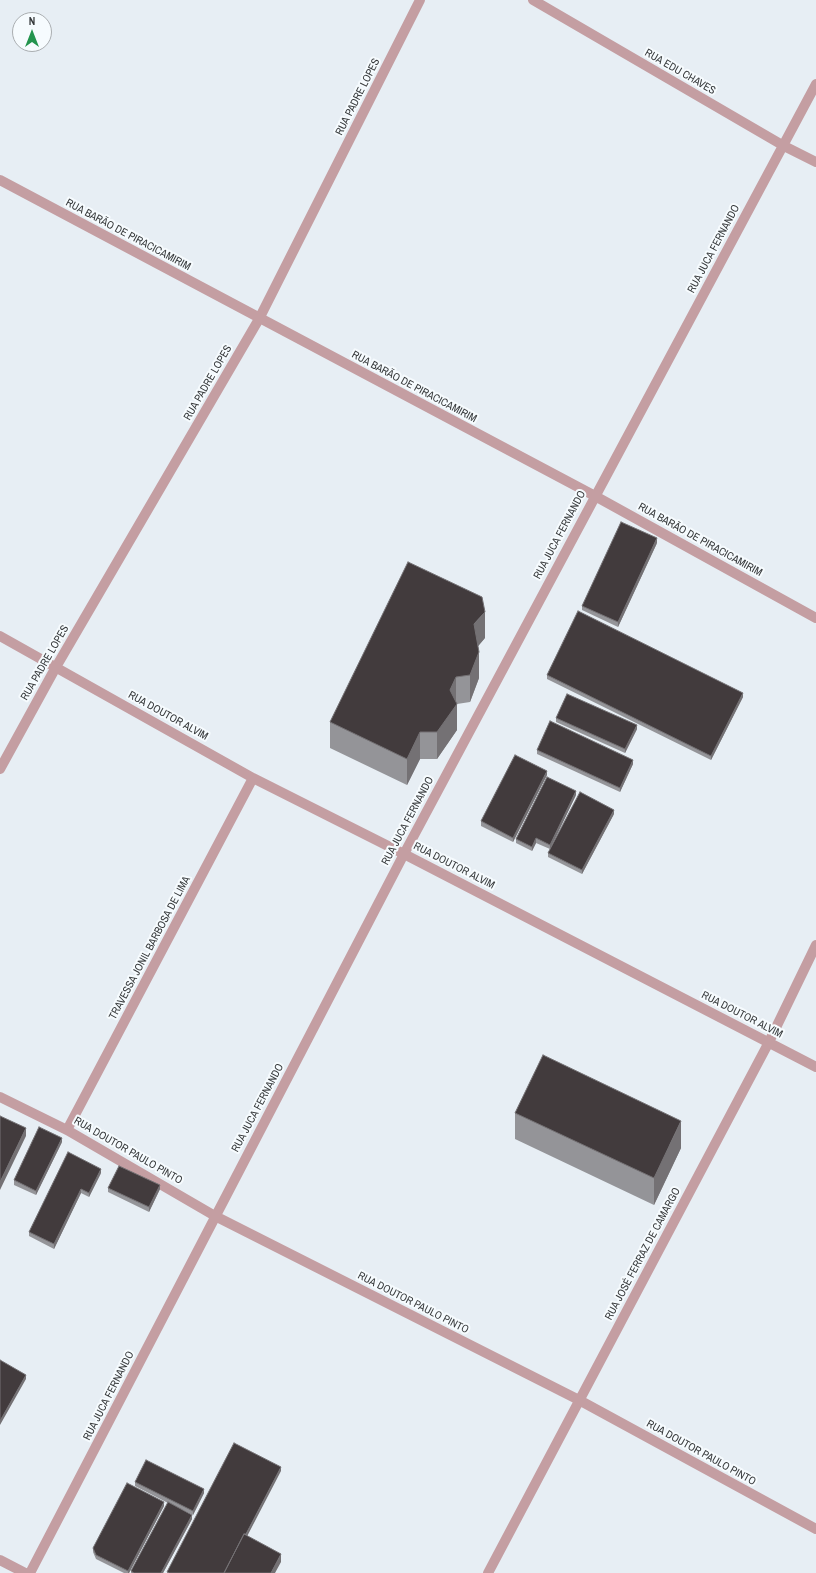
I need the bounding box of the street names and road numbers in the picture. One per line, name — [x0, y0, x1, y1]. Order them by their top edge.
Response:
street label: RUA EDU CHAVES — [642, 46, 718, 98]
street label: RUA PADRE LOPES — [333, 56, 383, 138]
street label: RUA BARÃO DE PIRACICAMIRIM — [63, 196, 193, 274]
street label: RUA JUCA FERNANDO — [685, 203, 743, 295]
street label: RUA PADRE LOPES — [181, 343, 235, 423]
street label: RUA BARÃO DE PIRACICAMIRIM — [349, 348, 479, 426]
street label: RUA JUCA FERNANDO — [531, 489, 589, 581]
street label: RUA BARÃO DE PIRACICAMIRIM — [636, 500, 764, 580]
street label: RUA PADRE LOPES — [18, 623, 72, 703]
street label: RUA DOUTOR ALVIM — [126, 689, 210, 743]
street label: RUA JUCA FERNANDO — [379, 775, 437, 867]
street label: RUA DOUTOR ALVIM — [411, 840, 497, 892]
street label: TRAVESSA JONIL BARBOSA DE LIMA — [107, 874, 193, 1022]
street label: RUA DOUTOR ALVIM — [699, 989, 785, 1041]
street label: RUA JUCA FERNANDO — [229, 1062, 287, 1154]
street label: RUA DOUTOR PAULO PINTO — [72, 1115, 184, 1187]
street label: RUA JOSÉ FERRAZ DE CAMARGO — [602, 1186, 684, 1322]
street label: RUA DOUTOR PAULO PINTO — [355, 1269, 471, 1337]
street label: RUA JUCA FERNANDO — [81, 1349, 137, 1443]
street label: RUA DOUTOR PAULO PINTO — [644, 1417, 758, 1489]

